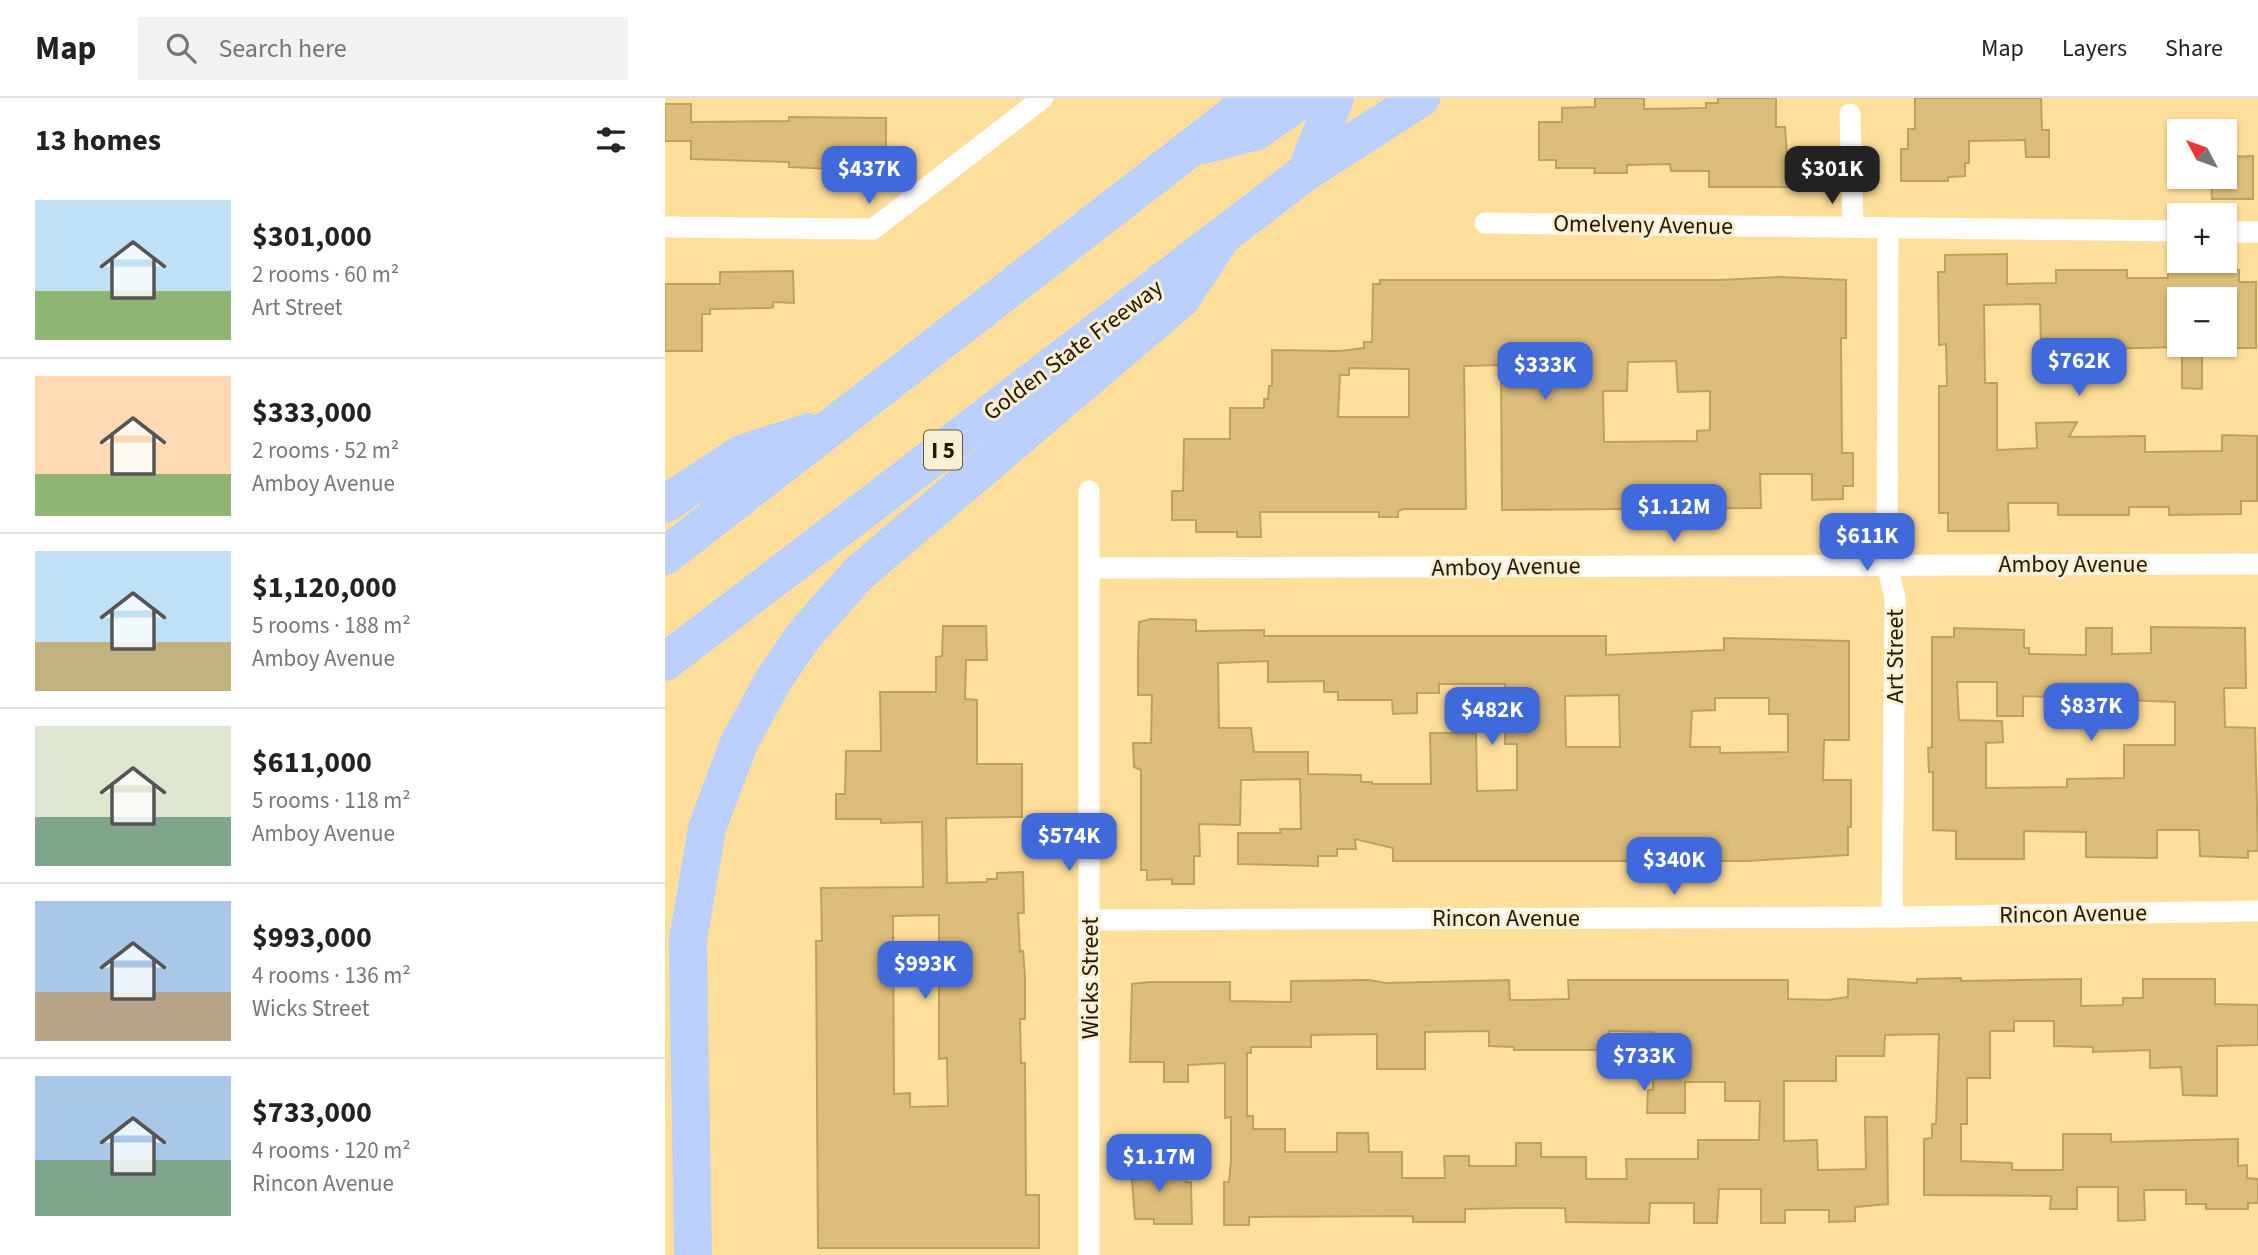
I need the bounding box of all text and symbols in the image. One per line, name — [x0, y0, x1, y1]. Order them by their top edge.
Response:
search box — [138, 17, 628, 80]
text: Map — [35, 25, 96, 72]
icon: search — [162, 29, 200, 67]
text: Search here — [218, 30, 347, 67]
text: Map — [1981, 31, 2024, 66]
text: Layers — [2062, 31, 2127, 66]
text: Share — [2165, 31, 2223, 66]
text: 13 homes — [35, 119, 161, 162]
north arrow — [2167, 119, 2237, 189]
map controls — [2167, 119, 2237, 357]
icon: filters — [592, 121, 630, 159]
pin: $437K — [820, 146, 918, 206]
pin: $301K — [1783, 146, 1881, 206]
text: $437K — [838, 152, 900, 185]
text: $301K — [1801, 152, 1863, 185]
button: + — [2167, 203, 2237, 273]
street label: Omelveny Avenue — [1553, 206, 1733, 244]
text: $301,000 — [252, 215, 372, 258]
icon: home — [91, 228, 175, 312]
text: 2 rooms · 60 m² — [252, 258, 399, 291]
street label: Golden State Freeway — [976, 271, 1170, 429]
button: − — [2167, 287, 2237, 357]
text: Art Street — [252, 291, 342, 324]
pin: $762K — [2030, 338, 2128, 398]
pin: $333K — [1496, 342, 1594, 402]
text: $762K — [2048, 344, 2110, 377]
text: $333K — [1514, 348, 1576, 381]
text: $333,000 — [252, 391, 372, 434]
icon: home — [91, 404, 175, 488]
road number: I 5 — [924, 430, 962, 470]
text: 2 rooms · 52 m² — [252, 434, 399, 467]
text: Amboy Avenue — [252, 467, 395, 500]
pin: $1.12M — [1617, 484, 1731, 544]
text: $1.12M — [1637, 490, 1711, 523]
pin: $611K — [1818, 514, 1916, 573]
text: $611K — [1836, 519, 1898, 552]
street label: Amboy Avenue — [1998, 547, 2148, 582]
street label: Amboy Avenue — [1431, 548, 1581, 586]
text: $1,120,000 — [252, 566, 397, 609]
icon: home — [91, 579, 175, 663]
text: 5 rooms · 188 m² — [252, 609, 411, 642]
street label: Art Street — [1878, 609, 1913, 703]
text: Amboy Avenue — [252, 642, 395, 675]
pin: $837K — [2042, 684, 2140, 743]
pin: $482K — [1443, 688, 1541, 747]
text: $837K — [2060, 689, 2122, 722]
text: $482K — [1461, 693, 1523, 726]
text: $611,000 — [252, 741, 372, 784]
icon: home — [91, 754, 175, 838]
text: 5 rooms · 118 m² — [252, 784, 411, 817]
pin: $574K — [1020, 814, 1118, 873]
text: Amboy Avenue — [252, 817, 395, 850]
text: $574K — [1038, 819, 1100, 852]
pin: $340K — [1625, 838, 1723, 897]
text: $340K — [1643, 843, 1705, 876]
street label: Rincon Avenue — [1999, 895, 2147, 933]
street label: Rincon Avenue — [1432, 901, 1580, 936]
text: $993,000 — [252, 916, 372, 959]
street label: Wicks Street — [1073, 917, 1108, 1039]
icon: home — [91, 929, 175, 1013]
pin: $993K — [876, 942, 974, 1001]
text: $993K — [894, 947, 956, 980]
text: 4 rooms · 136 m² — [252, 959, 411, 992]
text: Wicks Street — [252, 992, 369, 1025]
pin: $733K — [1595, 1034, 1693, 1093]
text: $733K — [1613, 1039, 1675, 1072]
text: $733,000 — [252, 1091, 372, 1134]
icon: home — [91, 1104, 175, 1188]
text: 4 rooms · 120 m² — [252, 1134, 411, 1167]
pin: $1.17M — [1102, 1134, 1216, 1194]
text: $1.17M — [1122, 1140, 1196, 1173]
text: Rincon Avenue — [252, 1167, 394, 1200]

